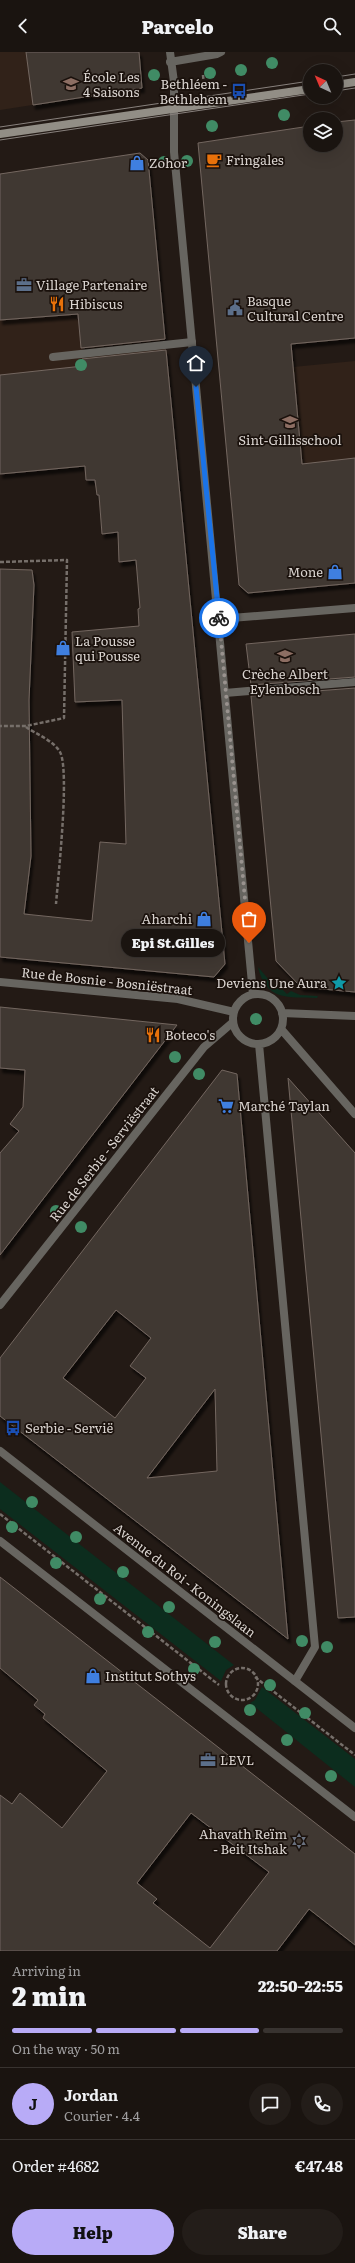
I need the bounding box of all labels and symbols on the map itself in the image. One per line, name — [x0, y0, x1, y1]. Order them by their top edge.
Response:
north arrow — [303, 64, 343, 104]
place label: École Les 4 Saisons — [83, 67, 140, 101]
place label: Bethléem - Bethlehem — [159, 74, 227, 108]
school or university icon: École Les 4 Saisons — [62, 75, 80, 93]
bus stop icon: Bethléem - Bethlehem — [230, 82, 248, 100]
place label: Fringales — [226, 150, 284, 169]
cafe icon: Fringales — [205, 151, 223, 169]
place label: Zohor — [149, 153, 188, 172]
shop icon: Zohor — [128, 154, 146, 172]
place label: Village Partenaire — [36, 275, 147, 294]
office icon: Village Partenaire — [15, 276, 33, 294]
place label: Basque Cultural Centre — [247, 291, 344, 325]
place label: Hibiscus — [69, 294, 123, 313]
restaurant icon: Hibiscus — [48, 295, 66, 313]
public building icon: Basque Cultural Centre — [226, 299, 244, 317]
pin — [179, 346, 213, 387]
school or university icon: Sint-Gillisschool — [281, 413, 299, 431]
place label: Sint-Gillisschool — [238, 430, 342, 449]
place label: Mone — [287, 562, 323, 581]
shop icon: Mone — [326, 563, 344, 581]
courier — [199, 598, 239, 638]
place label: La Pousse qui Pousse — [75, 631, 140, 665]
shop icon: La Pousse qui Pousse — [54, 639, 72, 657]
school or university icon: Crèche Albert Eylenbosch — [276, 647, 294, 665]
place label: Crèche Albert Eylenbosch — [242, 664, 329, 698]
pin — [232, 902, 266, 943]
place label: Aharchi — [142, 909, 193, 928]
shop icon: Aharchi — [195, 910, 213, 928]
callout: Epi St.Gilles — [121, 929, 225, 957]
street label: Rue de Bosnie - Bosniëstraat — [20, 962, 194, 999]
place label: Deviens Une Aura — [216, 973, 327, 992]
place icon: Deviens Une Aura — [330, 974, 348, 992]
place label: Boteco's — [165, 1025, 215, 1044]
restaurant icon: Boteco's — [144, 1026, 162, 1044]
street label: Rue de Serbie - Serviëstraat — [45, 1081, 163, 1226]
place label: Marché Taylan — [238, 1096, 330, 1115]
supermarket icon: Marché Taylan — [217, 1097, 235, 1115]
place label: Serbie - Servië — [25, 1418, 114, 1437]
bus stop icon: Serbie - Servië — [4, 1419, 22, 1437]
street label: Avenue du Roi - Koningslaan — [110, 1518, 261, 1641]
place label: Institut Sothys — [105, 1666, 196, 1685]
shop icon: Institut Sothys — [84, 1667, 102, 1685]
place label: LEVL — [220, 1750, 254, 1769]
office icon: LEVL — [199, 1751, 217, 1769]
place label: Ahavath Reïm - Beit Itshak — [199, 1824, 288, 1858]
synagogue icon: Ahavath Reïm - Beit Itshak — [290, 1832, 308, 1850]

